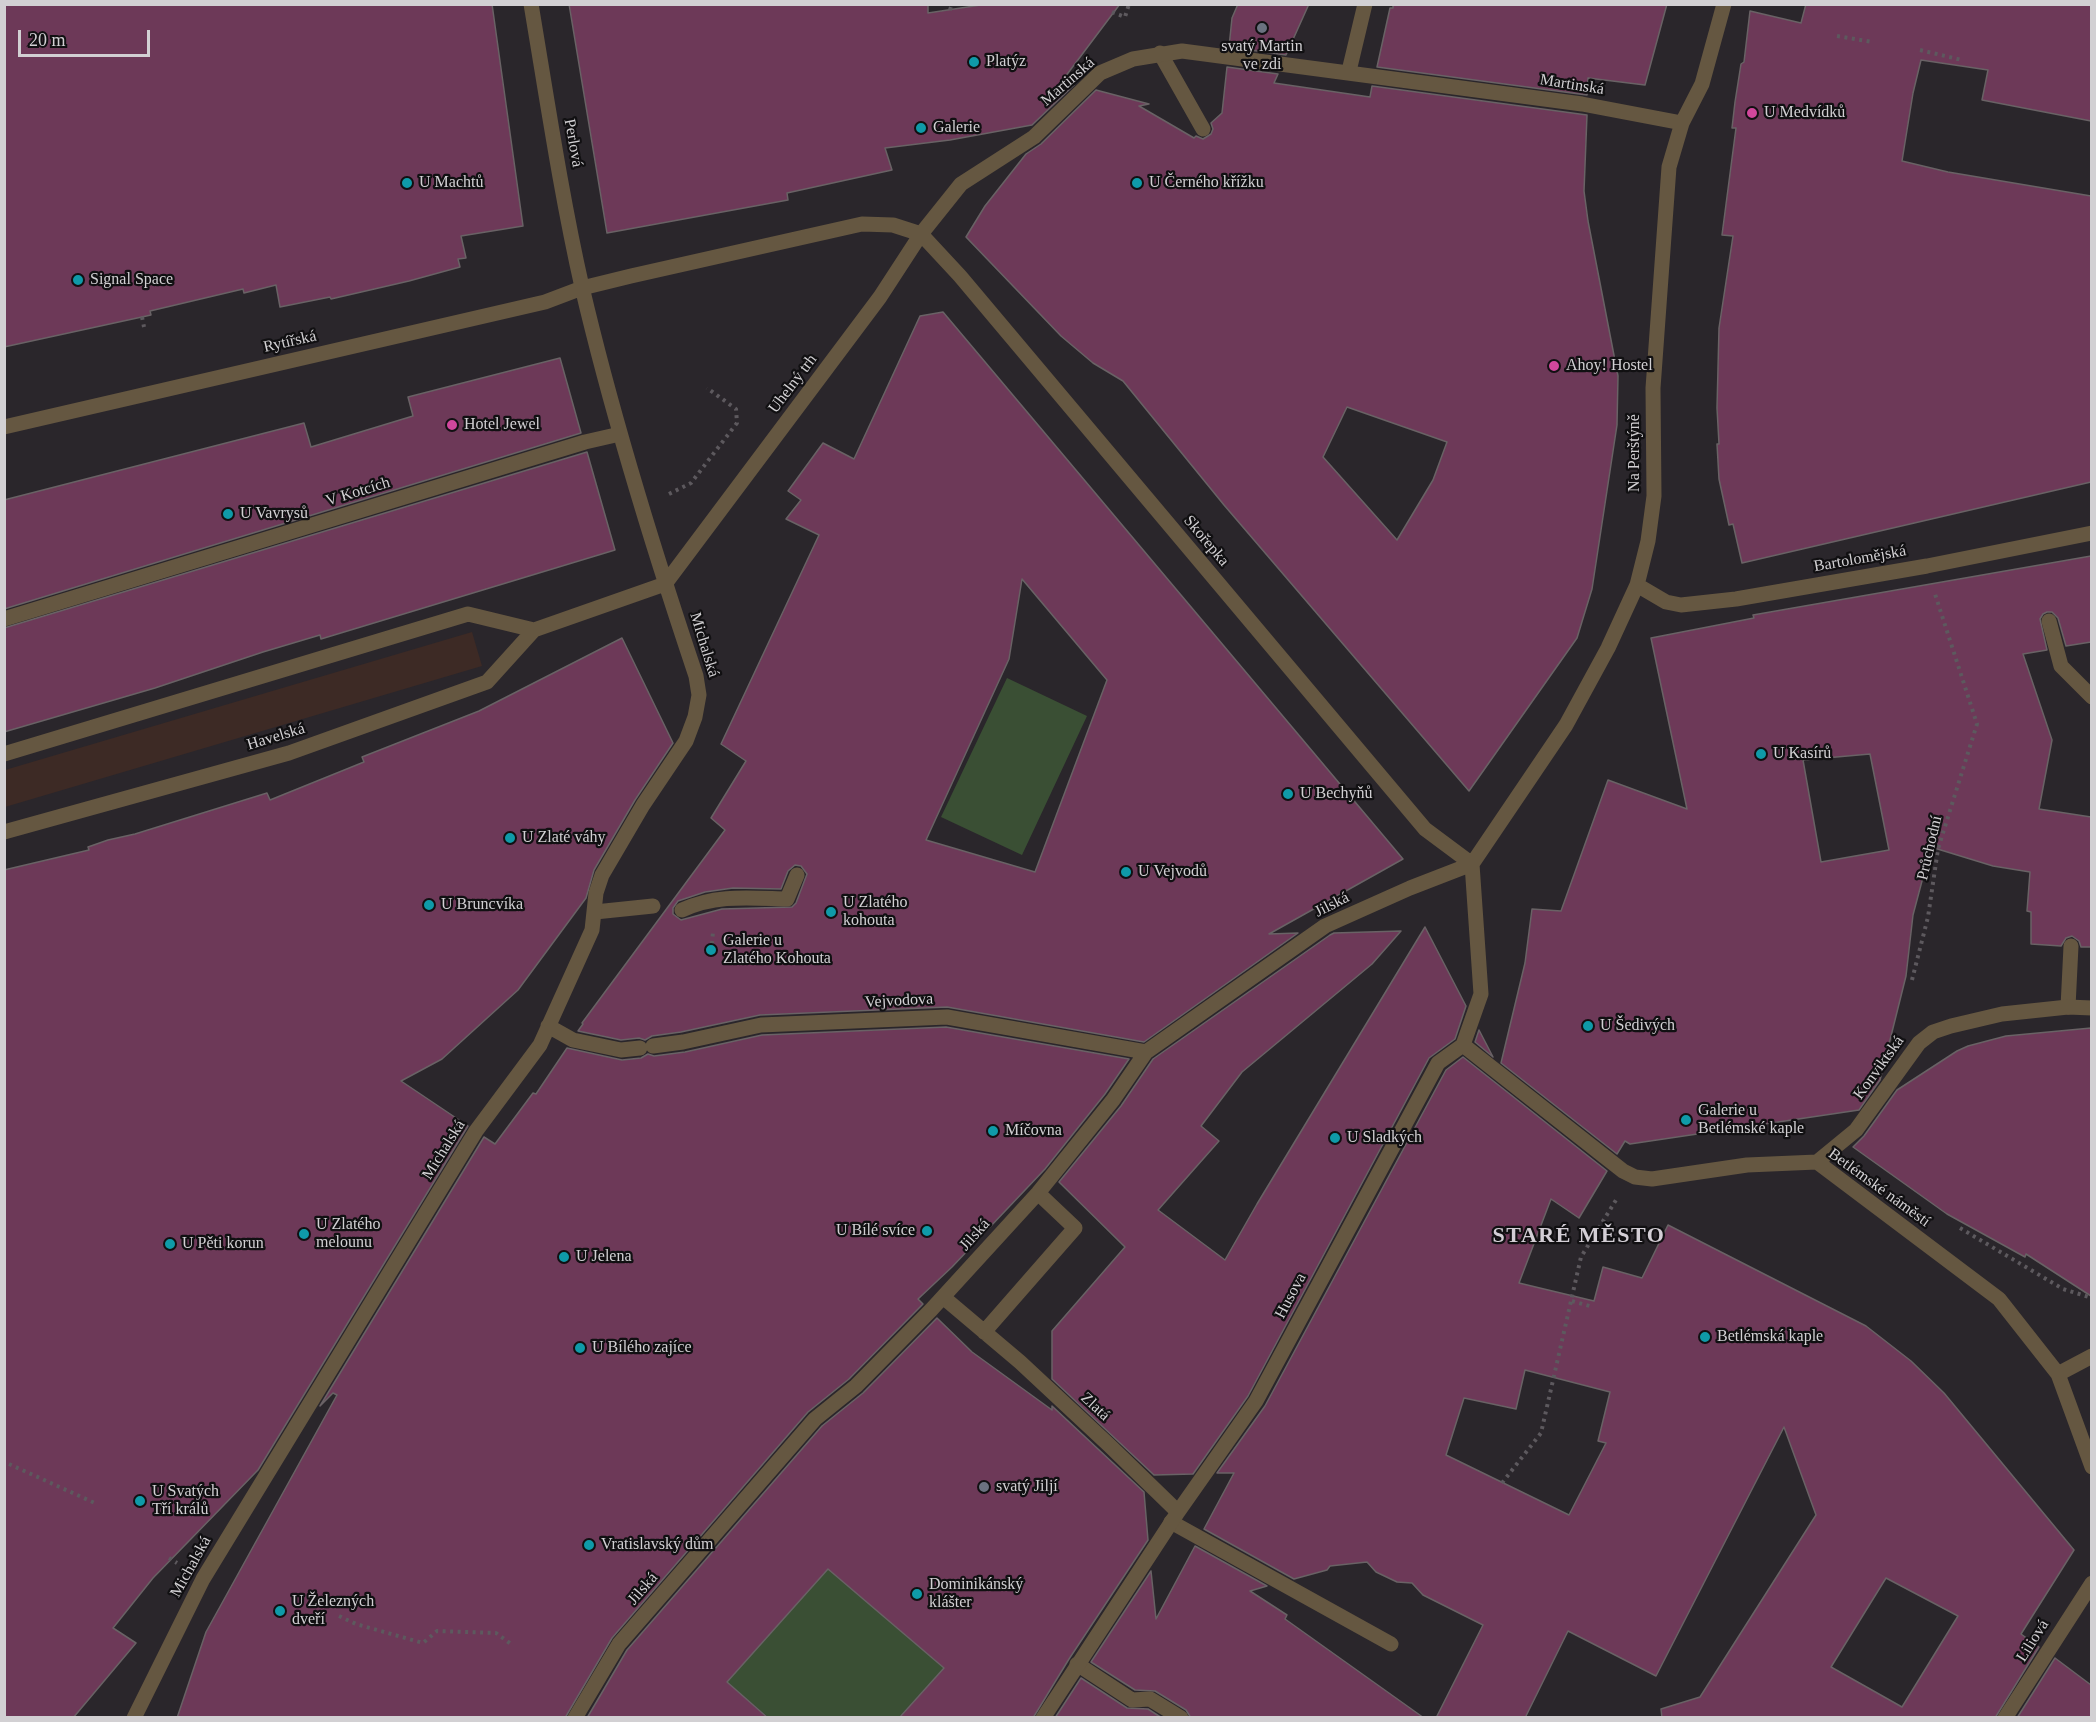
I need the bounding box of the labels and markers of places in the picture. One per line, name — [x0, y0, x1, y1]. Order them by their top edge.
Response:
marker: svatý Martin ve zdi — [1255, 21, 1269, 35]
place label: svatý Martin ve zdi — [1221, 37, 1303, 75]
place label: Platýz — [986, 52, 1026, 72]
marker: Platýz — [967, 55, 981, 69]
place label: U Medvídků — [1764, 103, 1845, 123]
marker: U Medvídků — [1745, 106, 1759, 120]
place label: Galerie — [933, 118, 980, 138]
marker: Galerie — [914, 121, 928, 135]
place label: U Machtů — [419, 173, 483, 193]
place label: U Černého křížku — [1149, 173, 1264, 193]
marker: U Machtů — [400, 176, 414, 190]
marker: U Černého křížku — [1130, 176, 1144, 190]
place label: Signal Space — [90, 270, 173, 290]
marker: Signal Space — [71, 273, 85, 287]
place label: Ahoy! Hostel — [1566, 356, 1653, 376]
marker: Ahoy! Hostel — [1547, 359, 1561, 373]
place label: Hotel Jewel — [464, 415, 540, 435]
marker: Hotel Jewel — [445, 418, 459, 432]
place label: U Vavrysů — [240, 504, 308, 524]
marker: U Vavrysů — [221, 507, 235, 521]
place label: U Kasírů — [1773, 744, 1831, 764]
marker: U Kasírů — [1754, 747, 1768, 761]
place label: U Bechyňů — [1300, 784, 1372, 804]
marker: U Bechyňů — [1281, 787, 1295, 801]
place label: U Zlaté váhy — [522, 828, 606, 848]
marker: U Zlaté váhy — [503, 831, 517, 845]
place label: U Vejvodů — [1138, 862, 1207, 882]
marker: U Vejvodů — [1119, 865, 1133, 879]
place label: U Zlatého kohouta — [843, 893, 907, 931]
place label: U Bruncvíka — [441, 895, 523, 915]
marker: U Bruncvíka — [422, 898, 436, 912]
marker: U Zlatého kohouta — [824, 905, 838, 919]
place label: Galerie u Zlatého Kohouta — [723, 931, 831, 969]
marker: Galerie u Zlatého Kohouta — [704, 943, 718, 957]
place label: U Šedivých — [1600, 1016, 1675, 1036]
marker: U Šedivých — [1581, 1019, 1595, 1033]
place label: Galerie u Betlémské kaple — [1698, 1101, 1804, 1139]
marker: Galerie u Betlémské kaple — [1679, 1113, 1693, 1127]
place label: Míčovna — [1005, 1121, 1062, 1141]
marker: Míčovna — [986, 1124, 1000, 1138]
place label: U Sladkých — [1347, 1128, 1422, 1148]
marker: U Sladkých — [1328, 1131, 1342, 1145]
place label: U Zlatého melounu — [316, 1215, 380, 1253]
place label: U Bílé svíce — [836, 1221, 915, 1241]
marker: U Bílé svíce — [920, 1224, 934, 1238]
marker: U Zlatého melounu — [297, 1227, 311, 1241]
place label: U Pěti korun — [182, 1234, 264, 1254]
marker: U Pěti korun — [163, 1237, 177, 1251]
place label: U Jelena — [576, 1247, 632, 1267]
marker: U Jelena — [557, 1250, 571, 1264]
place label: Betlémská kaple — [1717, 1327, 1823, 1347]
marker: Betlémská kaple — [1698, 1330, 1712, 1344]
place label: U Bílého zajíce — [592, 1338, 692, 1358]
marker: U Bílého zajíce — [573, 1341, 587, 1355]
place label: svatý Jiljí — [996, 1477, 1058, 1497]
marker: svatý Jiljí — [977, 1480, 991, 1494]
place label: U Svatých Tří králů — [152, 1482, 219, 1520]
marker: U Svatých Tří králů — [133, 1494, 147, 1508]
place label: Vratislavský dům — [601, 1535, 713, 1555]
marker: Vratislavský dům — [582, 1538, 596, 1552]
place label: Dominikánský klášter — [929, 1575, 1023, 1613]
marker: Dominikánský klášter — [910, 1587, 924, 1601]
place label: U Železných dveří — [292, 1592, 374, 1630]
marker: U Železných dveří — [273, 1604, 287, 1618]

